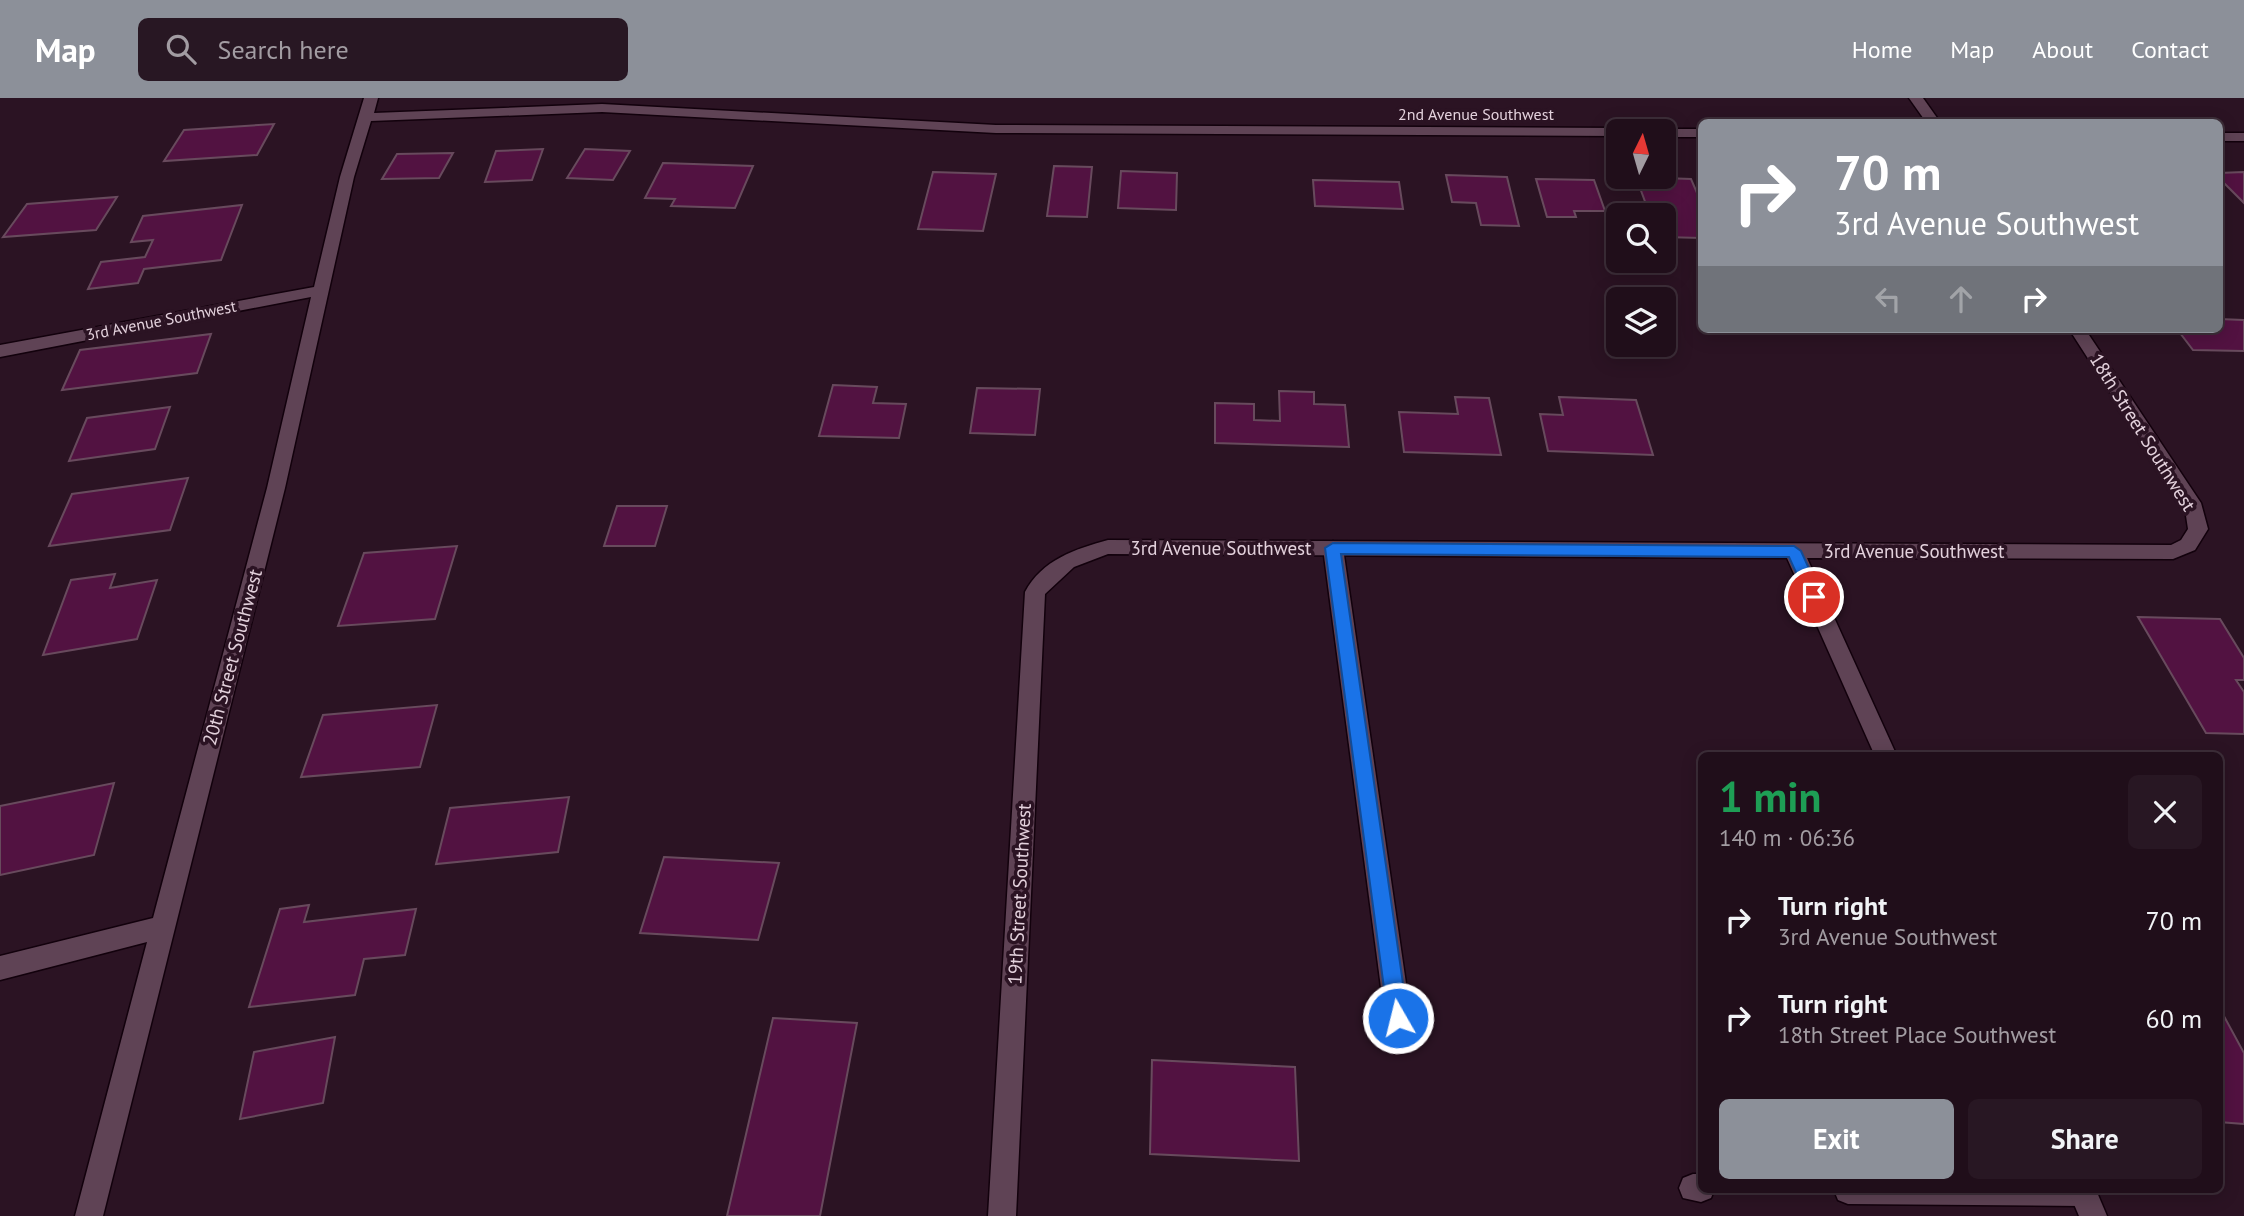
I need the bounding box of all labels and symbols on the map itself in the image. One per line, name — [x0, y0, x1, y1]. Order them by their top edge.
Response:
street label: 2nd Avenue Southwest — [1398, 104, 1554, 124]
north arrow — [1606, 119, 1676, 189]
street label: 3rd Avenue Southwest — [84, 296, 238, 344]
street label: 18th Street Southwest — [2085, 349, 2202, 516]
street label: 3rd Avenue Southwest — [1130, 536, 1312, 560]
street label: 3rd Avenue Southwest — [1823, 539, 2005, 563]
street label: 20th Street Southwest — [197, 566, 267, 748]
pin — [1784, 567, 1844, 627]
street label: 19th Street Southwest — [1002, 802, 1036, 985]
position arrow — [1361, 981, 1435, 1055]

